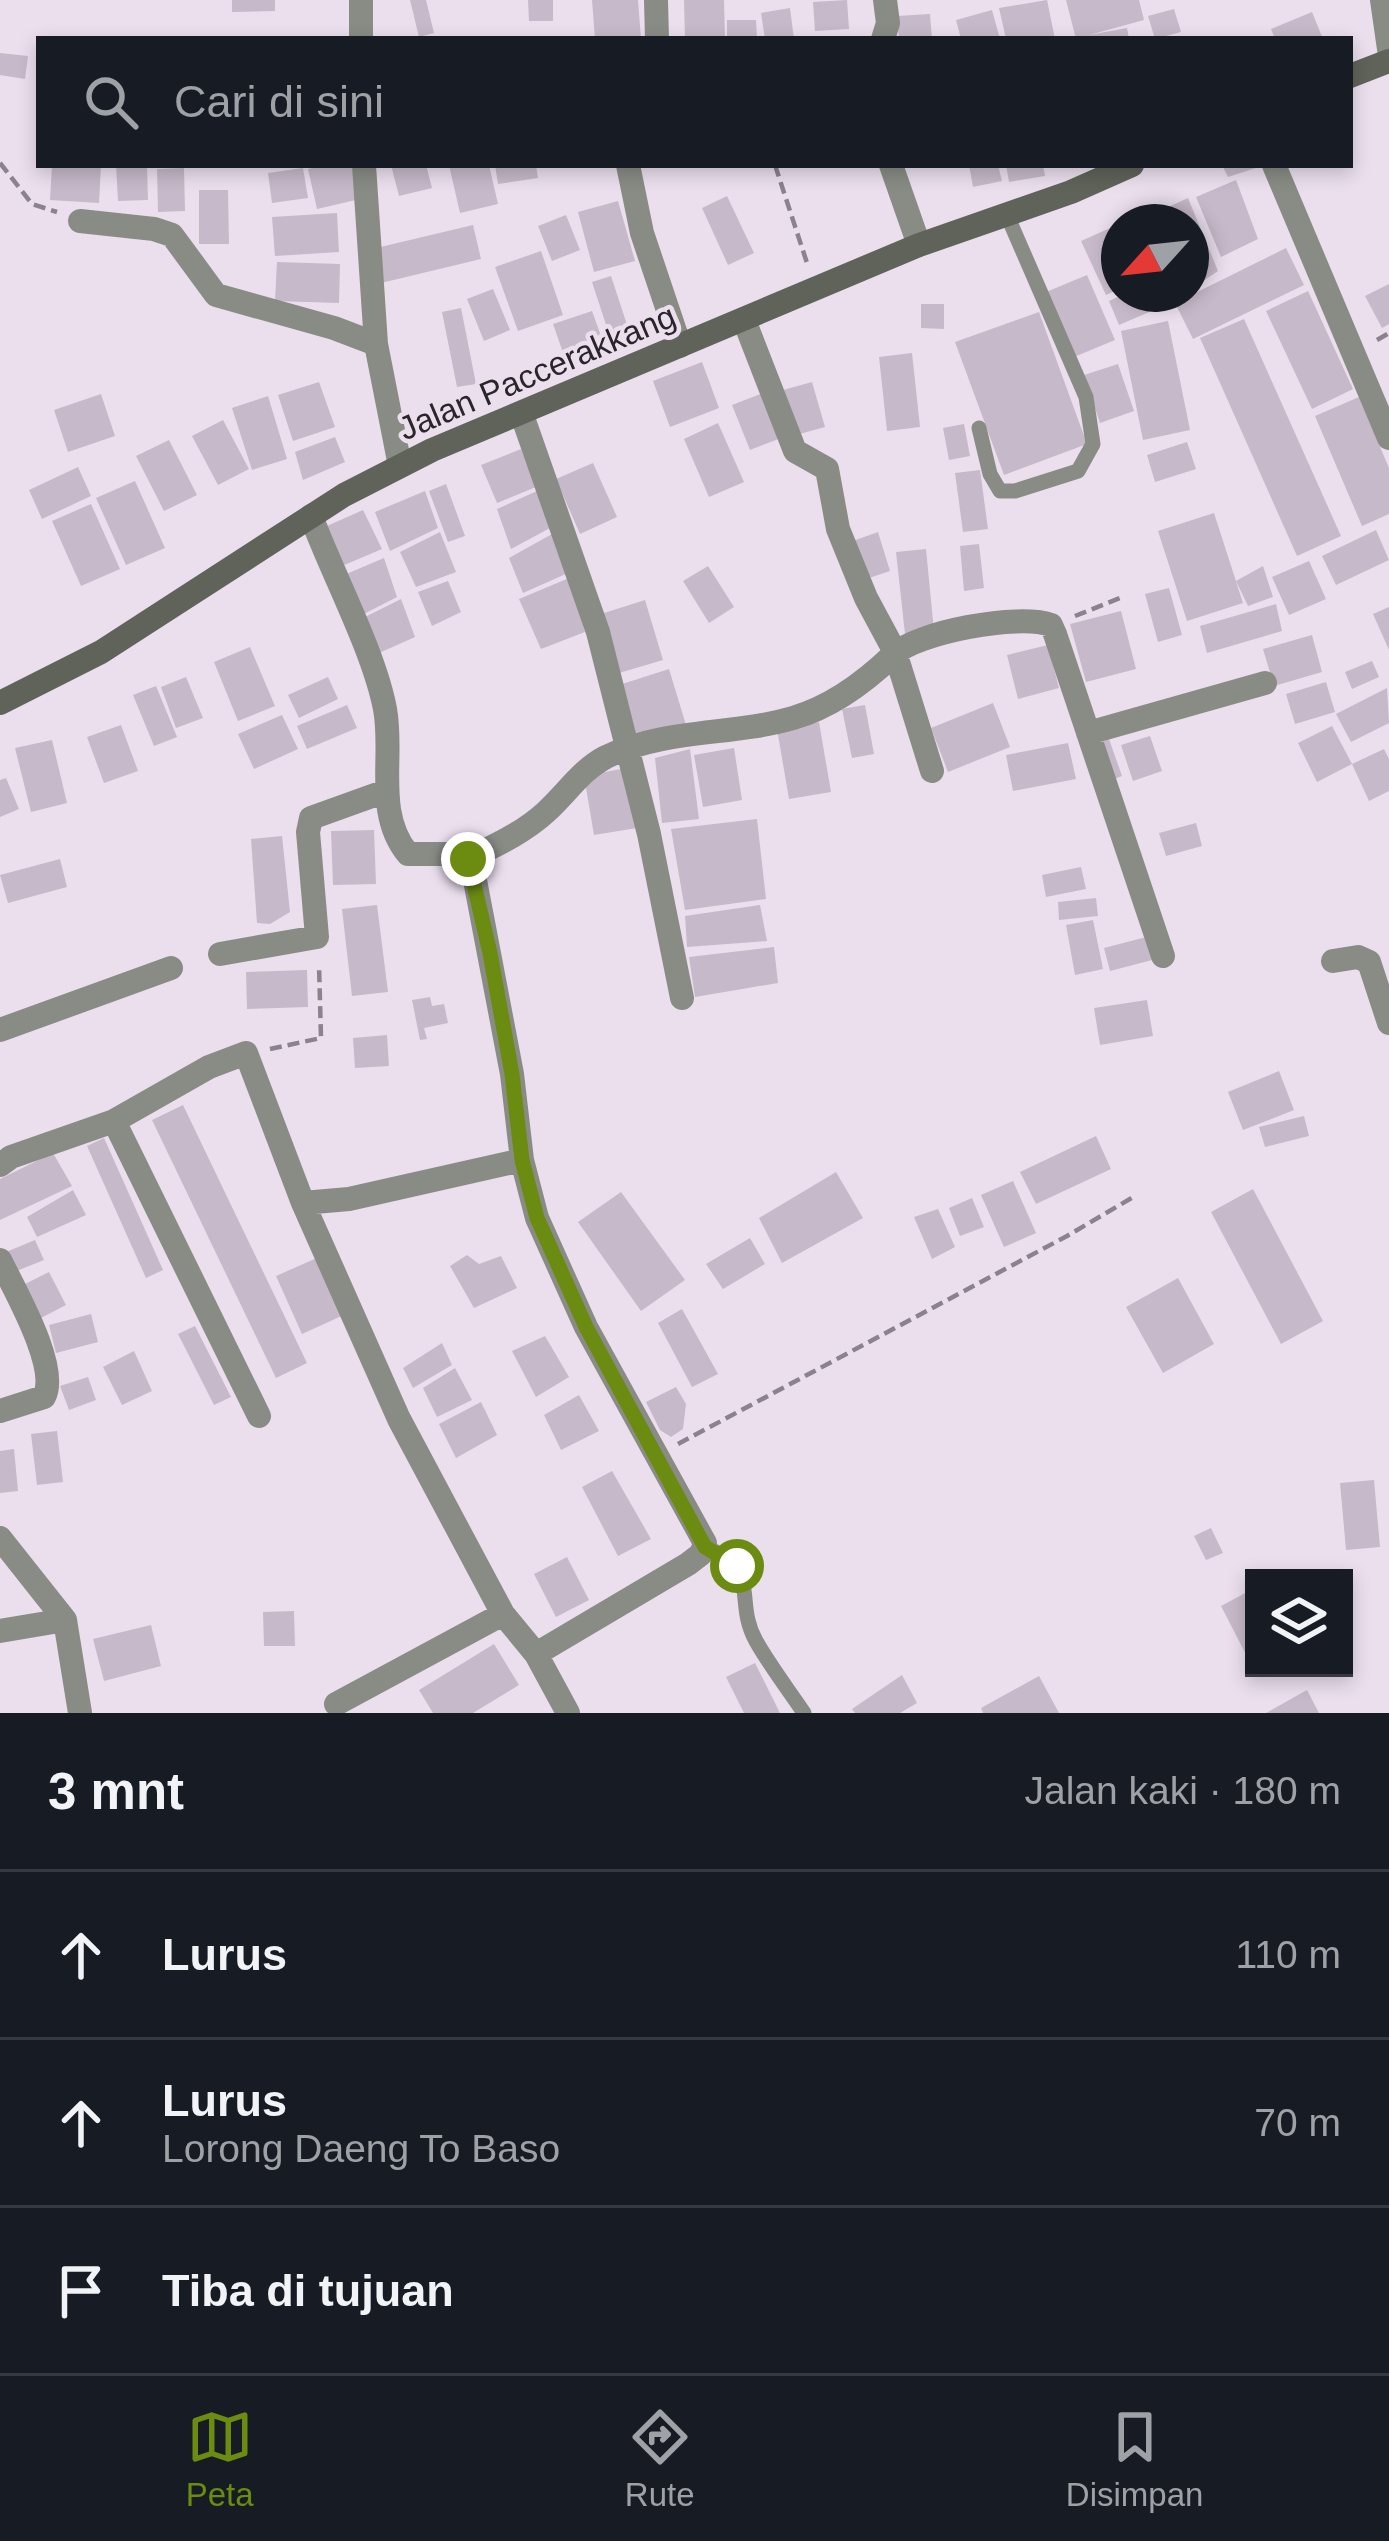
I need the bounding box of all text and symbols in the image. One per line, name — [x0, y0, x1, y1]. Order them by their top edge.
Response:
search box — [36, 36, 1353, 168]
icon: search — [78, 69, 144, 135]
text: Cari di sini — [174, 76, 384, 127]
north arrow — [1101, 204, 1209, 312]
street label: Jalan Paccerakkang — [393, 297, 681, 447]
route end — [441, 832, 495, 886]
route start — [710, 1539, 764, 1593]
map controls — [1245, 1569, 1353, 1677]
button: layers — [1245, 1569, 1353, 1677]
text: 3 mnt — [48, 1763, 184, 1820]
text: Jalan kaki · 180 m — [1025, 1769, 1341, 1812]
icon: ahead — [48, 1922, 114, 1988]
text: Lurus — [162, 1929, 287, 1980]
text: 110 m — [1236, 1933, 1341, 1976]
text: Lurus — [162, 2075, 287, 2126]
icon: ahead — [48, 2090, 114, 2156]
text: 70 m — [1254, 2101, 1341, 2144]
text: Lorong Daeng To Baso — [162, 2127, 560, 2170]
icon: arrive — [48, 2258, 114, 2324]
text: Tiba di tujuan — [162, 2265, 454, 2316]
tab: Peta — [186, 2404, 254, 2514]
tab: Rute — [625, 2404, 695, 2514]
tab: Disimpan — [1066, 2404, 1203, 2514]

